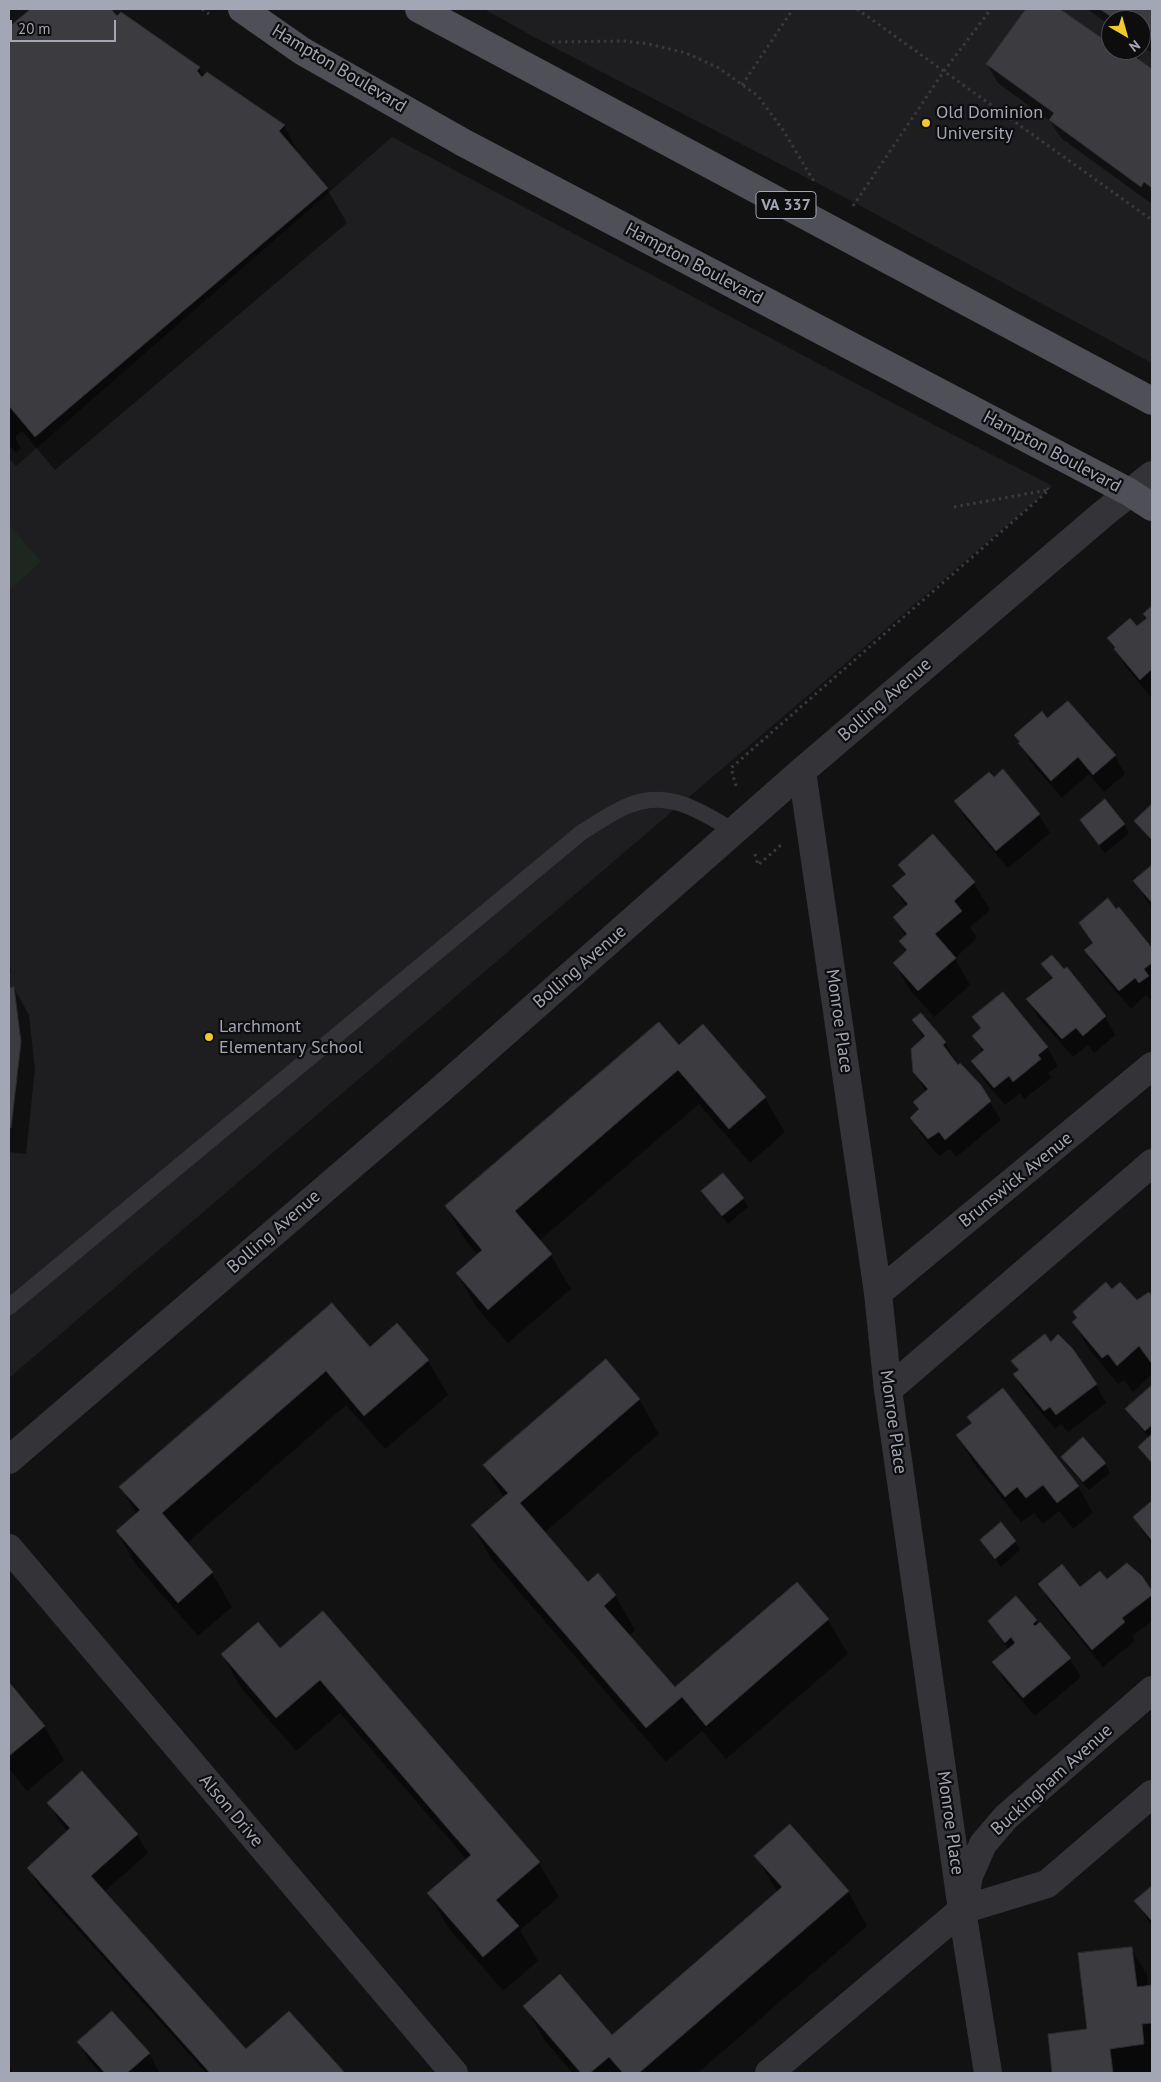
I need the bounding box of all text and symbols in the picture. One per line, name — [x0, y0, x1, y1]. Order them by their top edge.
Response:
scale bar — [12, 10, 119, 42]
north arrow — [1101, 10, 1151, 60]
text: 20 m — [18, 19, 51, 38]
street label: Hampton Boulevard — [268, 20, 410, 118]
text: N — [1125, 36, 1144, 56]
place label: Old Dominion University — [936, 102, 1043, 144]
marker: Old Dominion University — [920, 117, 932, 129]
road number: VA 337 — [756, 192, 816, 218]
street label: Hampton Boulevard — [621, 219, 767, 309]
street label: Hampton Boulevard — [979, 407, 1125, 497]
street label: Bolling Avenue — [834, 654, 936, 746]
street label: Bolling Avenue — [529, 921, 631, 1013]
street label: Monroe Place — [821, 968, 857, 1074]
place label: Larchmont Elementary School — [219, 1016, 363, 1058]
marker: Larchmont Elementary School — [203, 1031, 215, 1043]
street label: Brunswick Avenue — [955, 1128, 1077, 1232]
street label: Bolling Avenue — [223, 1186, 325, 1278]
street label: Monroe Place — [875, 1369, 911, 1475]
street label: Buckingham Avenue — [987, 1720, 1117, 1840]
street label: Alson Drive — [194, 1770, 268, 1852]
street label: Monroe Place — [932, 1770, 968, 1876]

